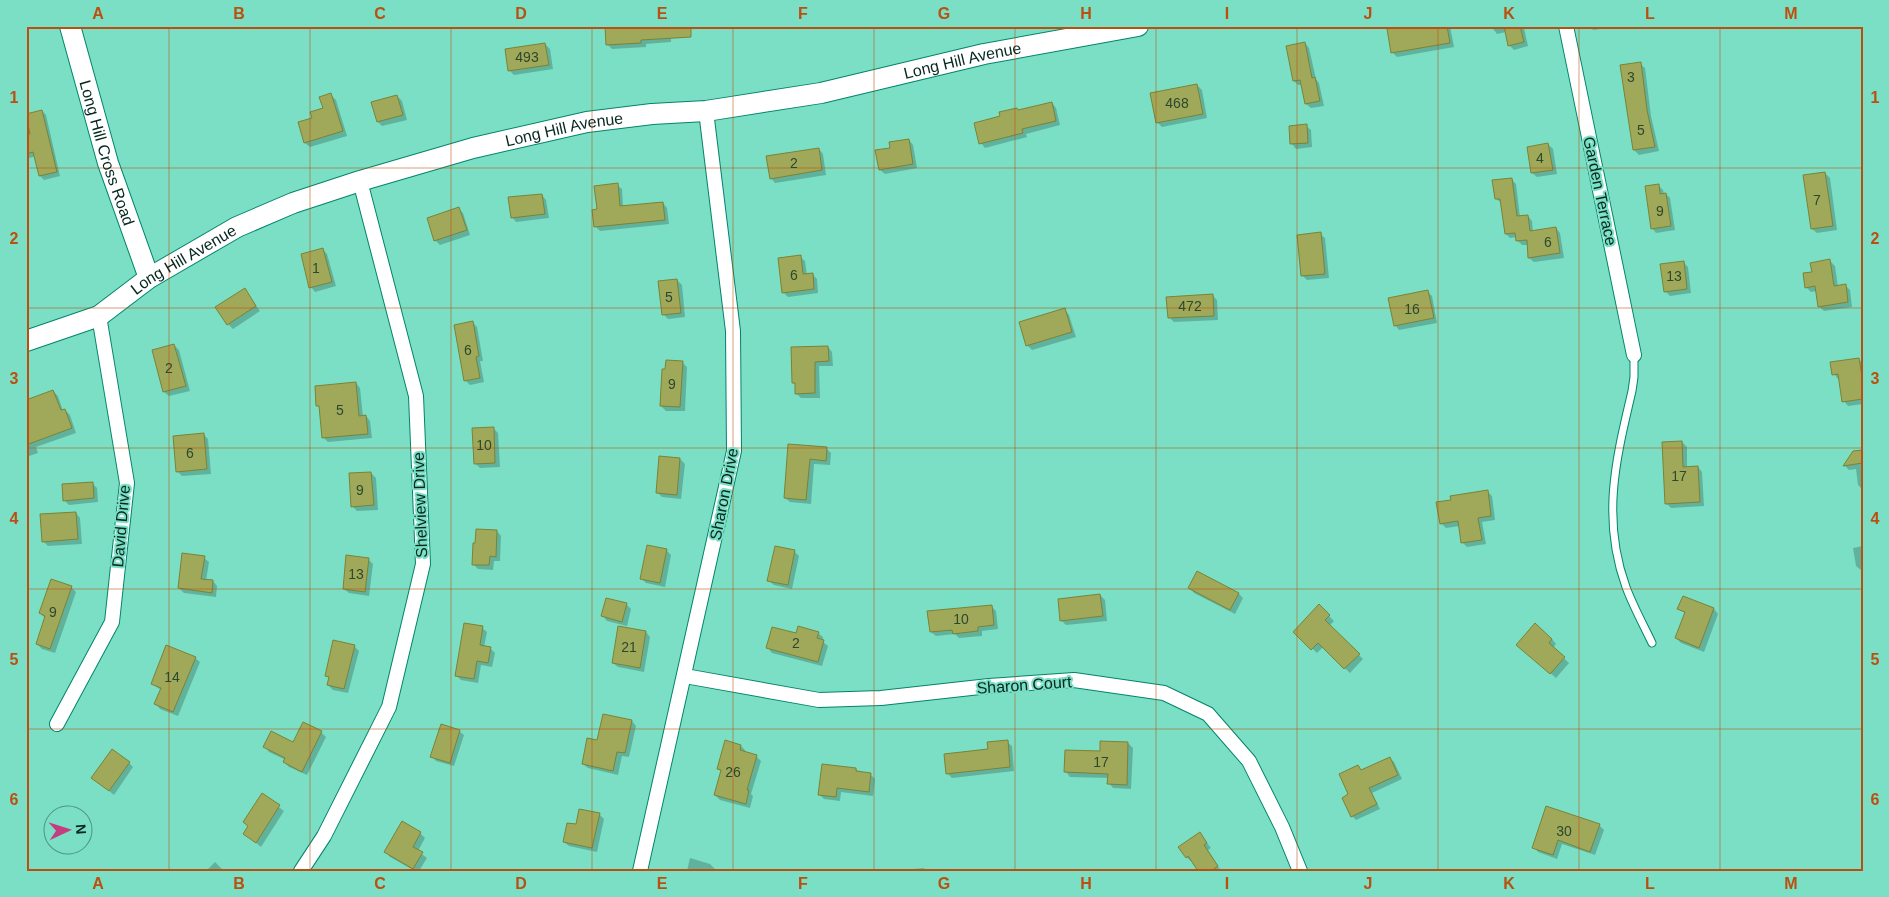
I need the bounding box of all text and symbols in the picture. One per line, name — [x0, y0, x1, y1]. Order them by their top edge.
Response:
text: A — [92, 5, 104, 22]
text: B — [233, 5, 245, 22]
text: C — [374, 5, 386, 22]
text: D — [515, 5, 527, 22]
text: E — [657, 5, 668, 22]
text: F — [798, 5, 808, 22]
text: G — [938, 5, 950, 22]
text: H — [1080, 5, 1092, 22]
text: I — [1225, 5, 1229, 22]
text: J — [1364, 5, 1372, 22]
text: K — [1503, 5, 1515, 22]
text: L — [1645, 5, 1655, 22]
text: M — [1784, 5, 1798, 22]
street label: Long Hill Avenue — [902, 39, 1023, 81]
house number: 493 — [515, 49, 539, 65]
house number: 3 — [1627, 69, 1635, 85]
street label: Long Hill Cross Road — [77, 78, 138, 228]
text: 1 — [10, 89, 19, 106]
text: 1 — [1871, 89, 1880, 106]
house number: 468 — [1165, 95, 1189, 111]
street label: Long Hill Avenue — [503, 109, 624, 149]
house number: 5 — [1637, 122, 1645, 138]
street label: Garden Terrace — [1580, 135, 1620, 247]
house number: 4 — [1536, 150, 1544, 166]
house number: 2 — [790, 155, 798, 171]
house number: 7 — [1813, 192, 1821, 208]
house number: 9 — [1656, 203, 1664, 219]
street label: Long Hill Avenue — [127, 221, 239, 297]
text: 2 — [10, 230, 19, 247]
text: 2 — [1871, 230, 1880, 247]
house number: 6 — [1544, 234, 1552, 250]
house number: 1 — [312, 260, 320, 276]
house number: 6 — [790, 267, 798, 283]
house number: 13 — [1666, 268, 1682, 284]
house number: 5 — [665, 289, 673, 305]
house number: 472 — [1178, 298, 1202, 314]
house number: 16 — [1404, 301, 1420, 317]
house number: 6 — [464, 342, 472, 358]
house number: 2 — [165, 360, 173, 376]
text: 3 — [10, 370, 19, 387]
text: 3 — [1871, 370, 1880, 387]
house number: 9 — [668, 376, 676, 392]
house number: 5 — [336, 402, 344, 418]
house number: 10 — [476, 437, 492, 453]
house number: 6 — [186, 445, 194, 461]
street label: Sharon Drive — [707, 446, 741, 541]
street label: Shelview Drive — [410, 452, 430, 558]
house number: 17 — [1671, 468, 1687, 484]
house number: 9 — [356, 482, 364, 498]
street label: David Drive — [109, 484, 133, 568]
text: 4 — [10, 510, 19, 527]
text: 4 — [1871, 510, 1880, 527]
house number: 13 — [348, 566, 364, 582]
house number: 9 — [49, 604, 57, 620]
house number: 10 — [953, 611, 969, 627]
house number: 2 — [792, 635, 800, 651]
house number: 21 — [621, 639, 637, 655]
text: 5 — [10, 651, 19, 668]
text: 5 — [1871, 651, 1880, 668]
house number: 14 — [164, 669, 180, 685]
street label: Sharon Court — [976, 673, 1073, 697]
house number: 17 — [1093, 754, 1109, 770]
house number: 26 — [725, 764, 741, 780]
text: 6 — [10, 791, 19, 808]
text: 6 — [1871, 791, 1880, 808]
north arrow — [42, 804, 92, 854]
text: N — [73, 823, 89, 835]
house number: 30 — [1556, 823, 1572, 839]
text: A — [92, 875, 104, 892]
text: B — [233, 875, 245, 892]
text: C — [374, 875, 386, 892]
text: D — [515, 875, 527, 892]
text: E — [657, 875, 668, 892]
text: F — [798, 875, 808, 892]
text: G — [938, 875, 950, 892]
text: H — [1080, 875, 1092, 892]
text: I — [1225, 875, 1229, 892]
text: J — [1364, 875, 1372, 892]
text: K — [1503, 875, 1515, 892]
text: L — [1645, 875, 1655, 892]
text: M — [1784, 875, 1798, 892]

